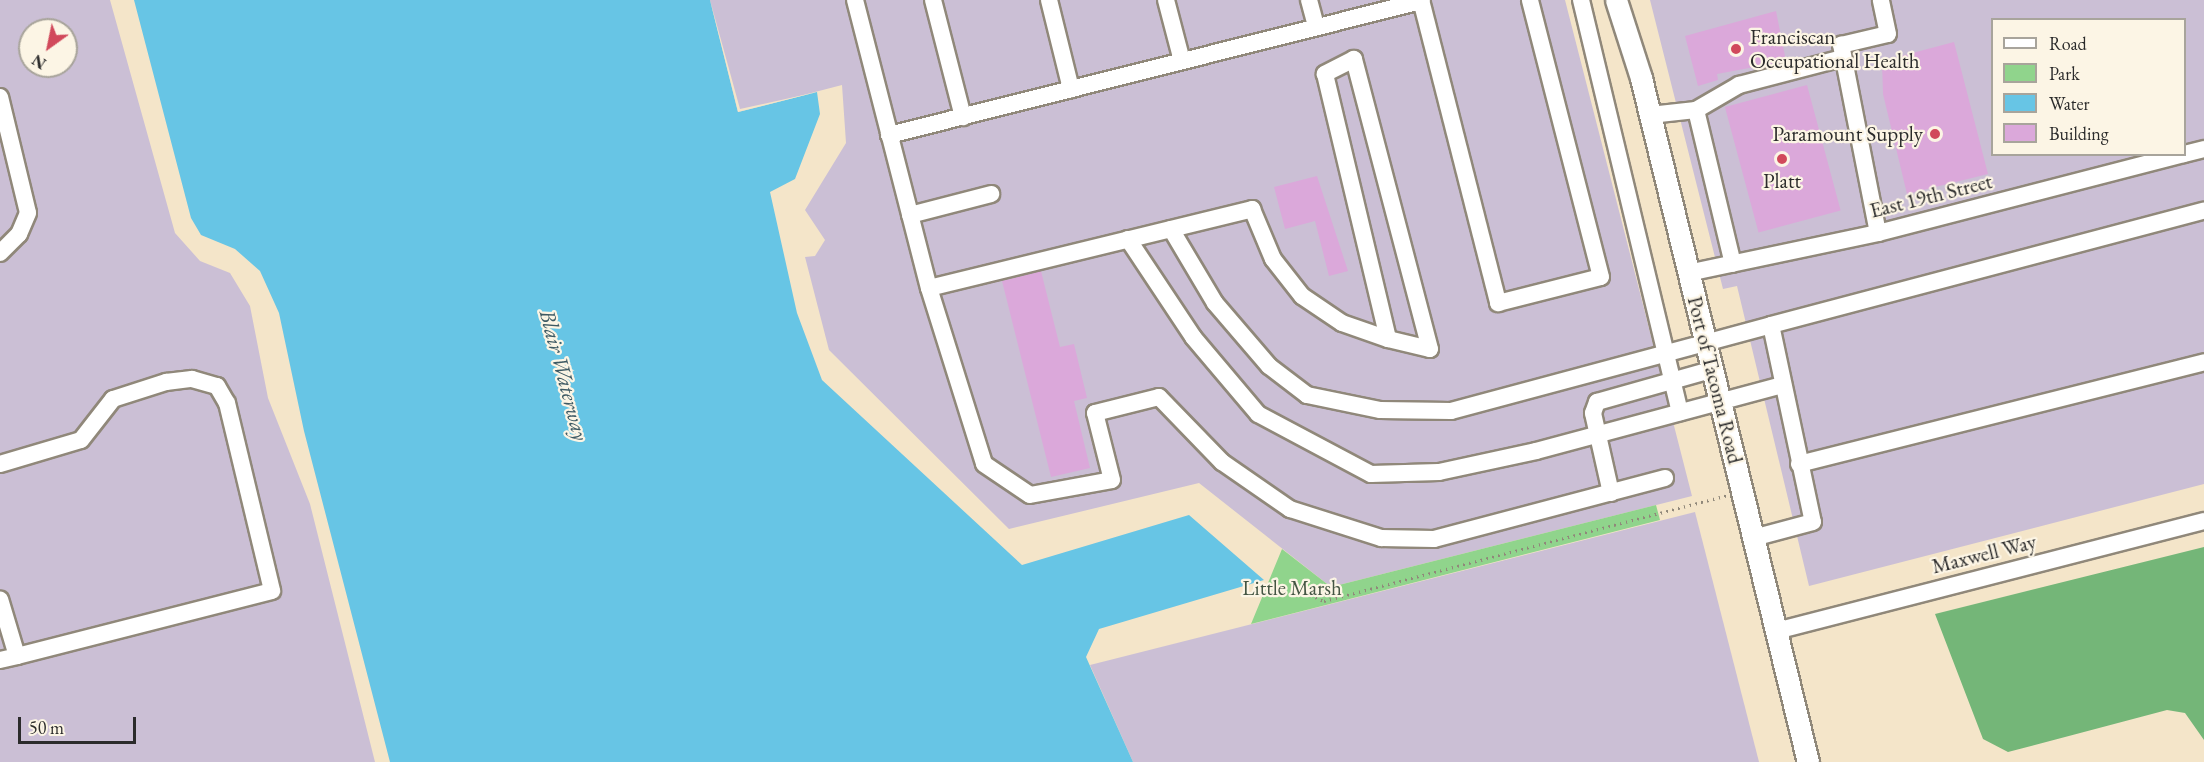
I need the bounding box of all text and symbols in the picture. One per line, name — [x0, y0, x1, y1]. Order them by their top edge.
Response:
north arrow — [18, 18, 78, 78]
legend — [1991, 18, 2186, 156]
place label: Franciscan Occupational Health — [1750, 24, 1919, 74]
text: Road — [2049, 32, 2087, 55]
marker: Franciscan Occupational Health — [1727, 40, 1745, 58]
text: N — [28, 50, 50, 74]
text: Park — [2049, 62, 2080, 85]
text: Water — [2049, 92, 2090, 115]
place label: Paramount Supply — [1772, 121, 1923, 147]
text: Building — [2049, 122, 2109, 145]
marker: Paramount Supply — [1928, 127, 1942, 141]
marker: Platt — [1775, 152, 1789, 166]
place label: Platt — [1763, 168, 1801, 194]
street label: East 19th Street — [1867, 169, 1995, 223]
street label: Port of Tacoma Road — [1682, 294, 1748, 466]
water label: Blair Waterway — [534, 307, 594, 443]
street label: Maxwell Way — [1929, 529, 2039, 579]
park label: Little Marsh — [1242, 575, 1342, 601]
scale bar — [21, 705, 140, 743]
text: 50 m — [29, 716, 64, 739]

